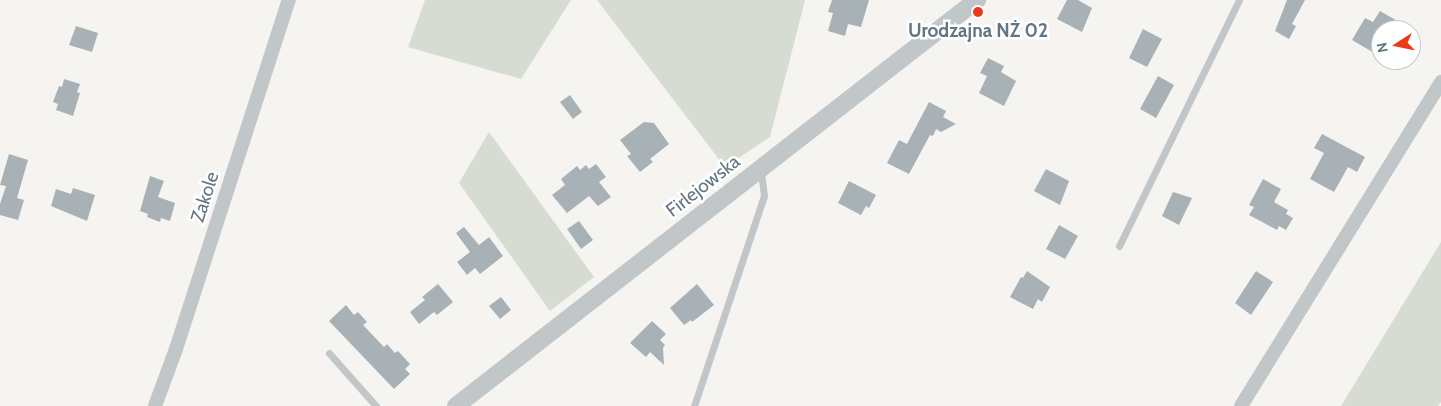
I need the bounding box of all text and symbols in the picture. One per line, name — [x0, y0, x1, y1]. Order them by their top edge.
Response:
marker: Urodzajna NŻ 02 — [972, 6, 984, 18]
place label: Urodzajna NŻ 02 — [908, 20, 1048, 42]
north arrow — [1371, 20, 1421, 70]
text: N — [1372, 41, 1392, 54]
street label: Firlejowska — [662, 150, 744, 222]
street label: Zakole — [186, 169, 224, 225]

